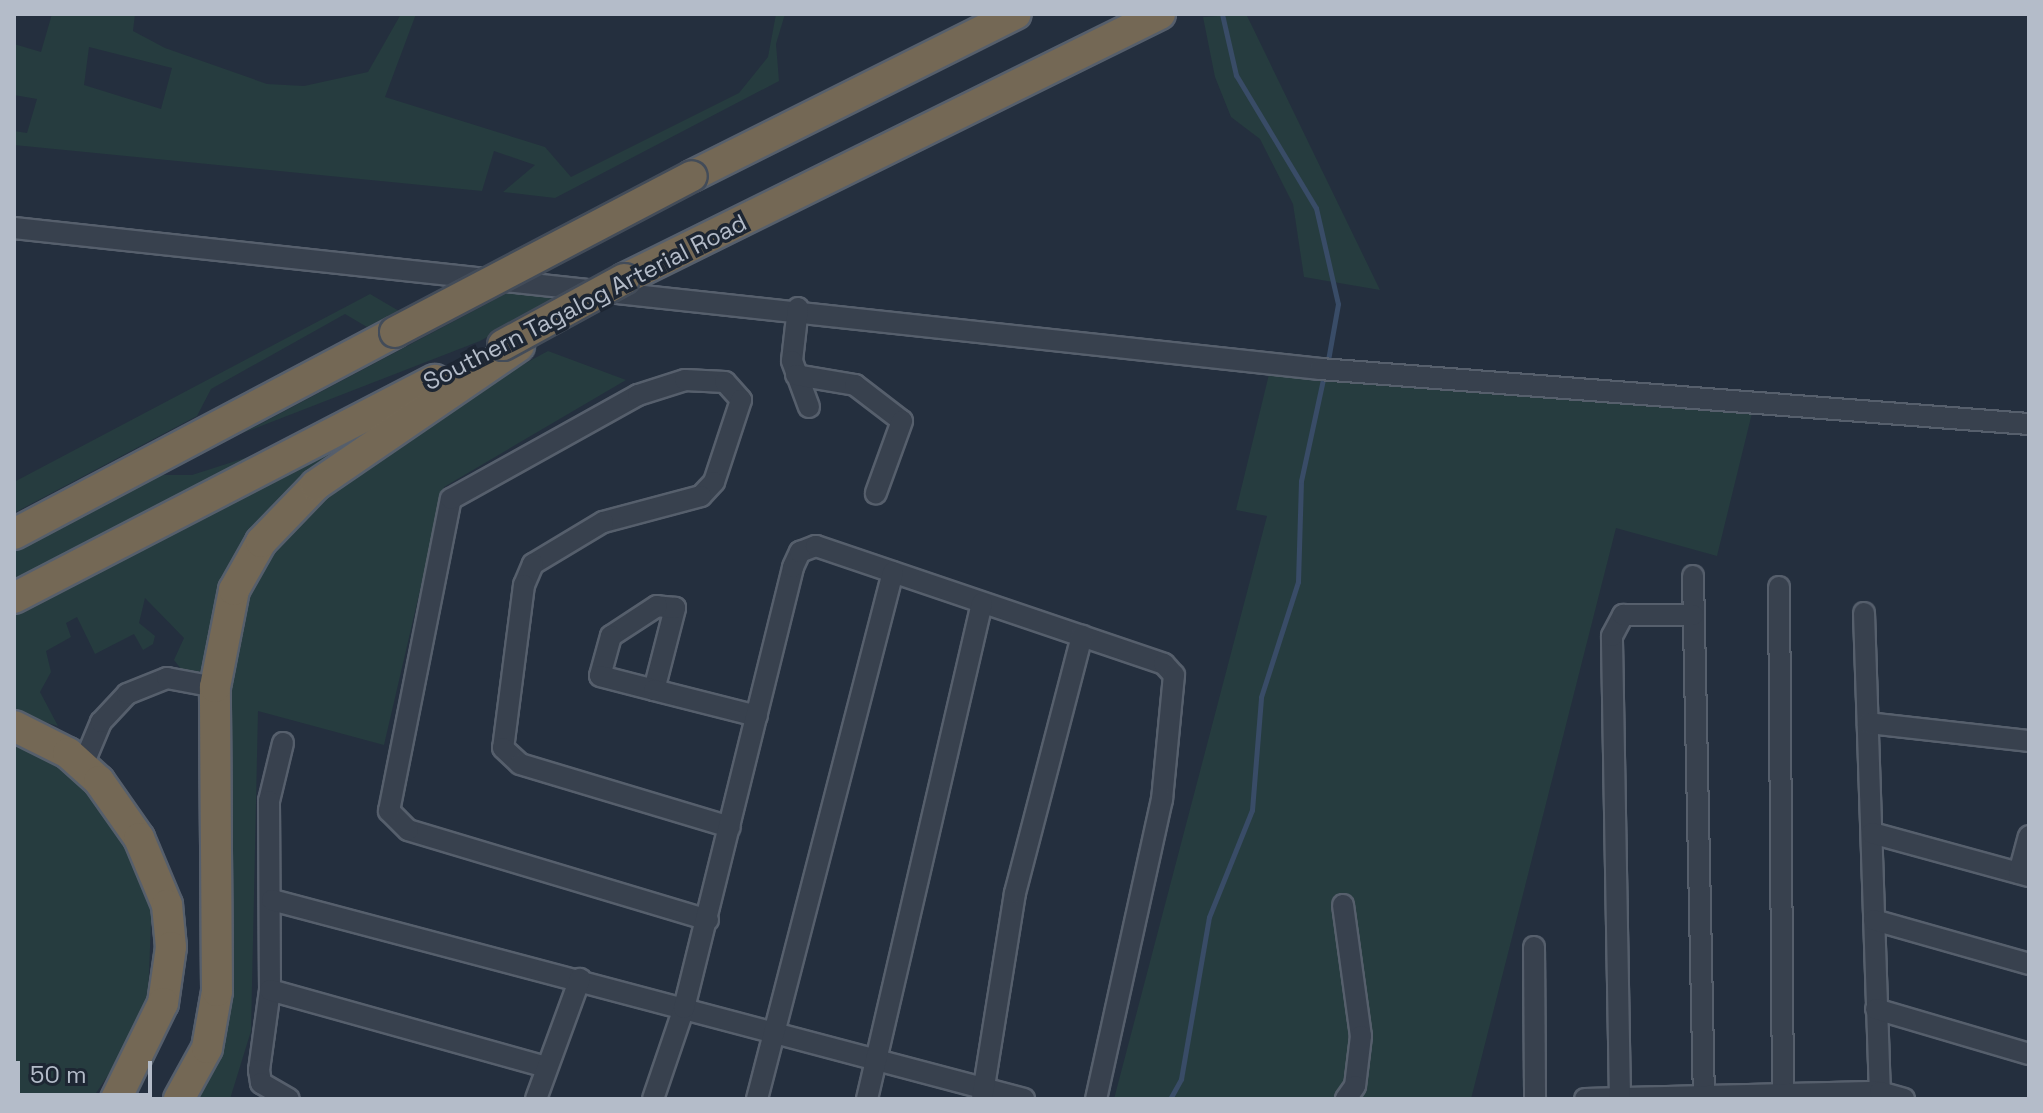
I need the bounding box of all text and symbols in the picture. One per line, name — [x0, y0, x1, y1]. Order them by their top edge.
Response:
street label: Southern Tagalog Arterial Road — [418, 208, 752, 396]
scale bar — [20, 1045, 156, 1095]
text: 50 m — [30, 1059, 87, 1090]

